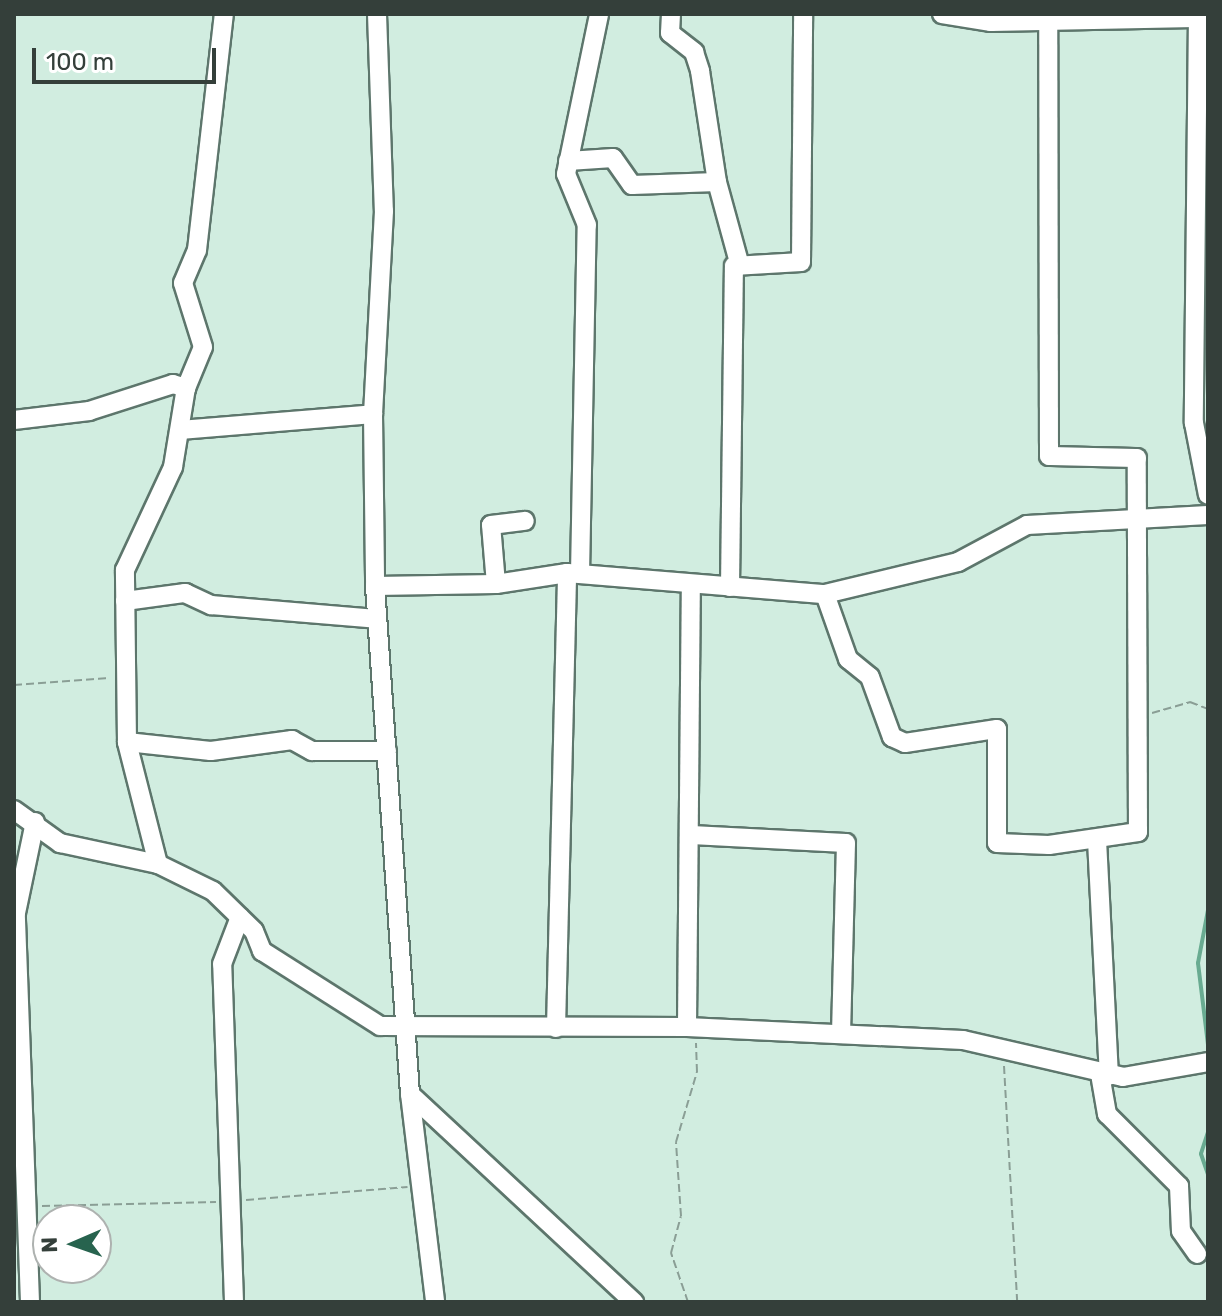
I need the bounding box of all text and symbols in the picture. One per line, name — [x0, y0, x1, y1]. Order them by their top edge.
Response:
scale bar — [36, 32, 220, 82]
text: 100 m — [46, 48, 114, 76]
north arrow — [32, 1204, 112, 1284]
text: N — [36, 1236, 63, 1253]

